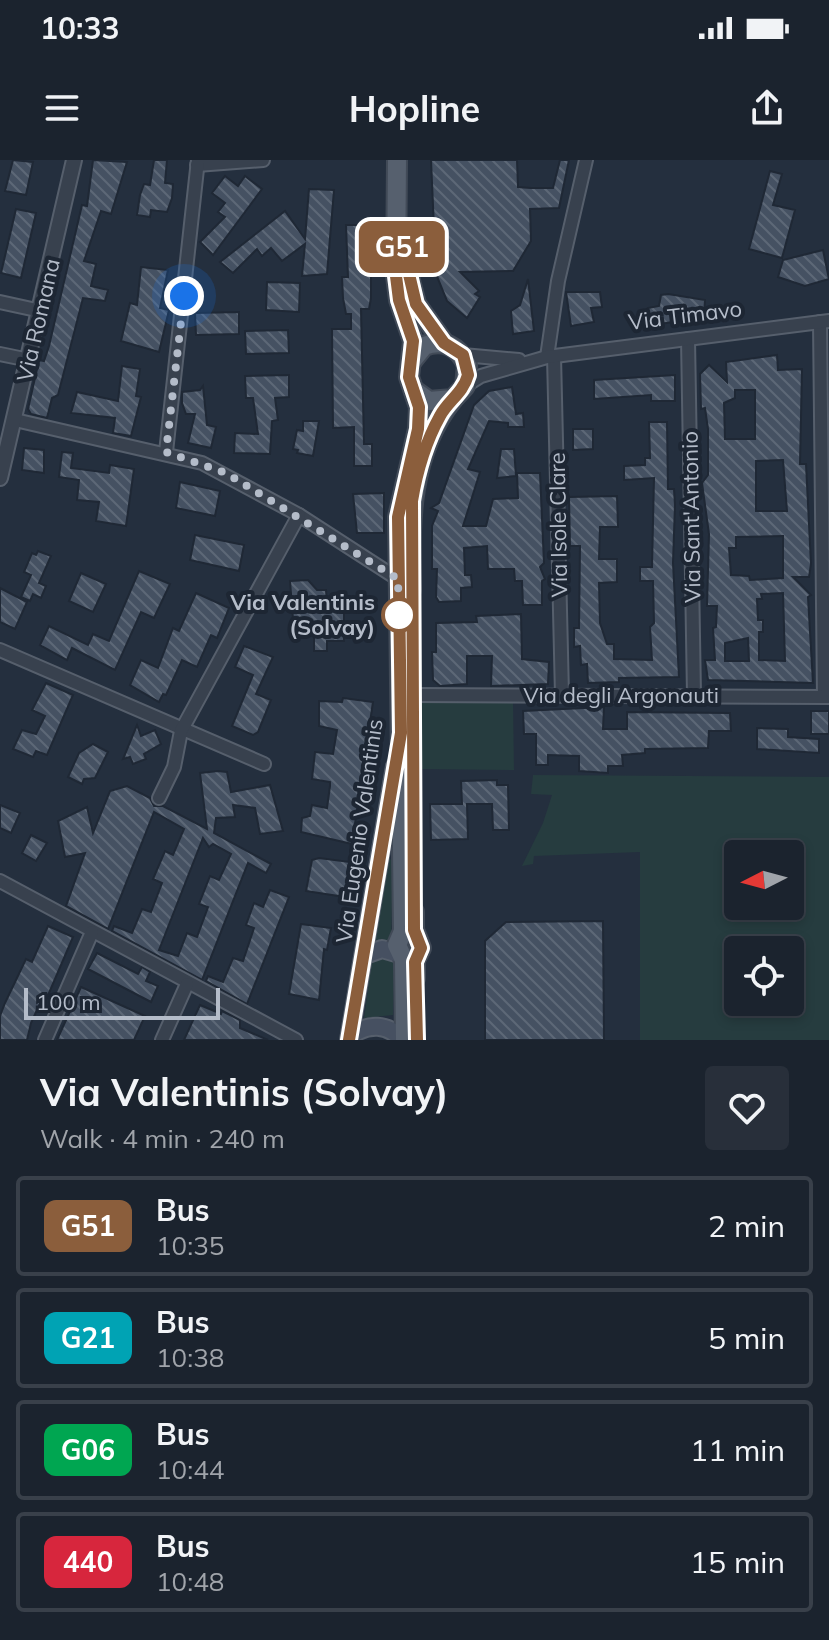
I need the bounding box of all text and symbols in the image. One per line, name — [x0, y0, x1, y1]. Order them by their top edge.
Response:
text: 10:33 — [40, 9, 119, 47]
icon: menu — [40, 86, 84, 130]
text: Hopline — [349, 86, 480, 131]
icon: share — [745, 86, 789, 130]
line badge: G51 — [356, 221, 448, 273]
text: G51 — [375, 229, 429, 264]
street label: Via Romana — [10, 256, 66, 384]
your location — [164, 276, 204, 316]
street label: Via Timavo — [626, 294, 744, 336]
street label: Via Sant'Antonio — [676, 431, 706, 603]
street label: Via Isole Clare — [543, 452, 573, 598]
place label: Via Valentinis (Solvay) — [229, 588, 375, 641]
marker: Via Valentinis (Solvay) — [382, 598, 416, 632]
street label: Via degli Argonauti — [523, 681, 719, 709]
street label: Via Eugenio Valentinis — [329, 717, 389, 945]
north arrow — [724, 840, 804, 920]
map controls — [724, 840, 804, 1016]
button: locate — [724, 936, 804, 1016]
scale bar — [24, 984, 220, 1020]
text: 100 m — [36, 988, 101, 1016]
button: heart — [705, 1066, 789, 1150]
text: Via Valentinis (Solvay) — [40, 1068, 449, 1116]
text: Walk · 4 min · 240 m — [40, 1122, 285, 1155]
text: Bus — [156, 1191, 210, 1229]
text: 2 min — [708, 1207, 785, 1245]
text: G51 — [61, 1208, 115, 1243]
text: 10:35 — [156, 1229, 224, 1262]
text: Bus — [156, 1303, 210, 1341]
text: 5 min — [708, 1319, 785, 1357]
text: G21 — [61, 1320, 115, 1355]
text: 10:38 — [156, 1341, 224, 1374]
text: Bus — [156, 1415, 210, 1453]
text: 11 min — [690, 1431, 785, 1469]
text: G06 — [61, 1432, 115, 1467]
text: 10:44 — [156, 1453, 224, 1486]
text: Bus — [156, 1527, 210, 1565]
text: 15 min — [690, 1543, 785, 1581]
text: 440 — [63, 1544, 113, 1579]
text: 10:48 — [156, 1565, 224, 1598]

